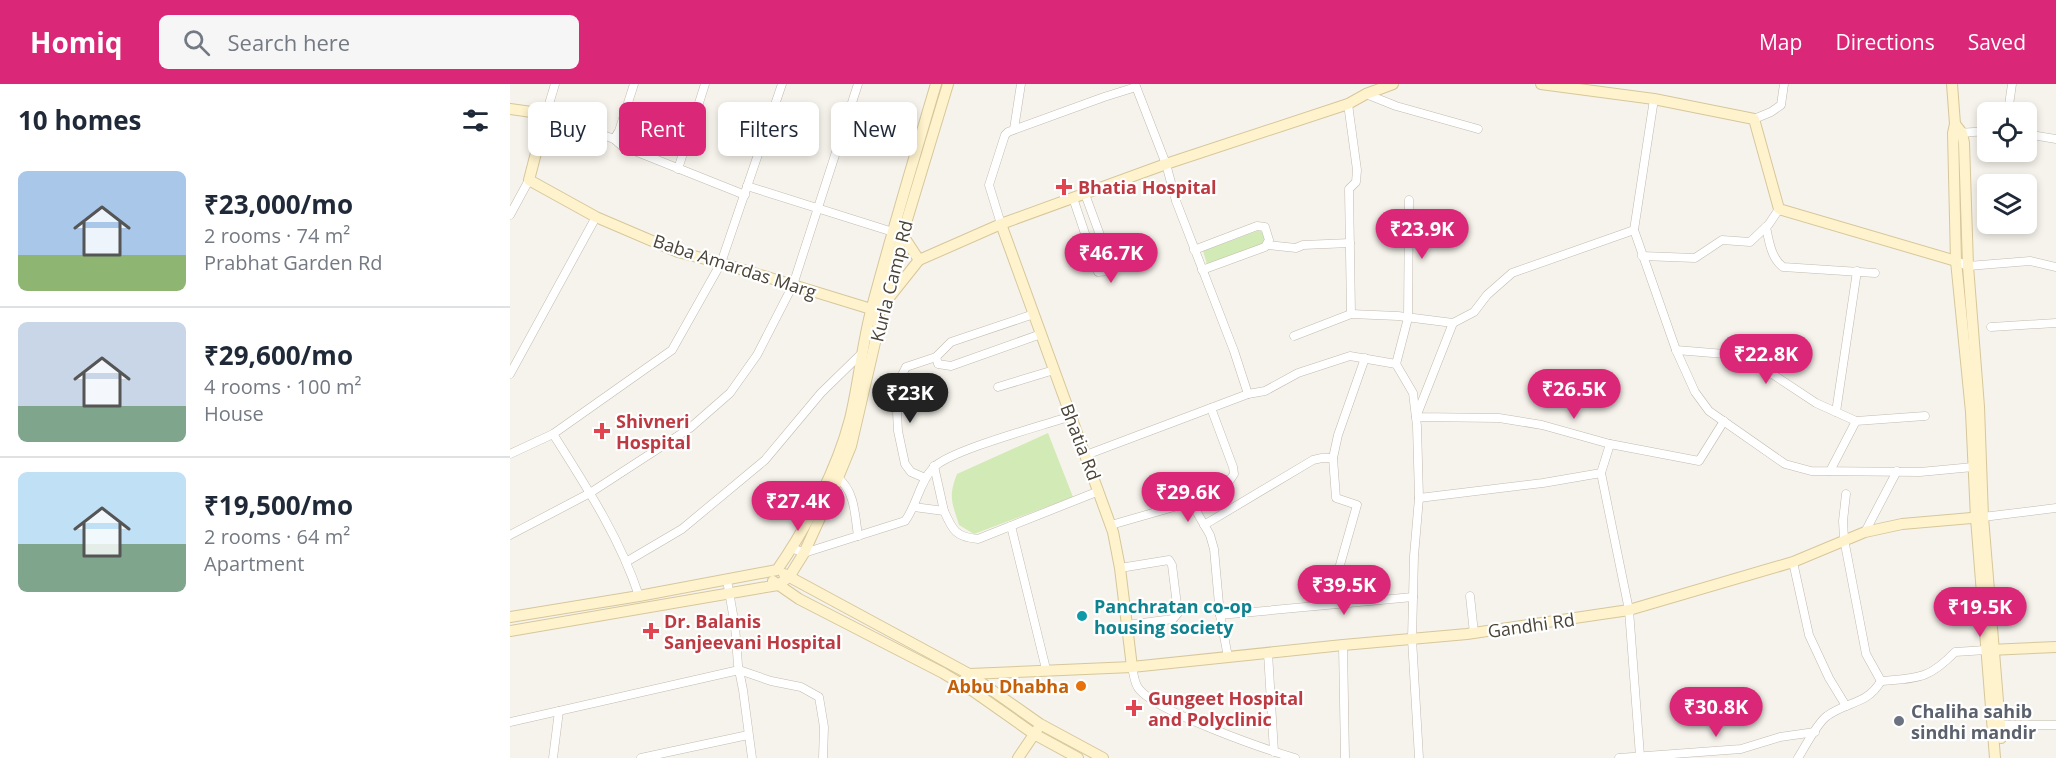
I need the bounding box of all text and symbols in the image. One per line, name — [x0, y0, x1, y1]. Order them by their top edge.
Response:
search box — [159, 15, 579, 69]
text: Homiq — [30, 23, 123, 61]
icon: search — [180, 26, 213, 59]
text: Search here — [228, 27, 350, 57]
text: Map — [1759, 28, 1802, 56]
text: Directions — [1835, 28, 1935, 56]
text: Saved — [1968, 28, 2026, 56]
text: 10 homes — [18, 102, 142, 138]
chip: Buy — [528, 102, 607, 156]
chip: Rent — [619, 102, 706, 156]
chip: Filters — [718, 102, 819, 156]
chip: New — [831, 102, 917, 156]
map controls — [1977, 102, 2037, 234]
button: locate — [1977, 102, 2037, 162]
icon: filters — [459, 104, 492, 137]
button: layers — [1977, 174, 2037, 234]
place label: Bhatia Hospital — [1078, 175, 1217, 199]
marker: Bhatia Hospital — [1055, 178, 1073, 196]
text: ₹23,000/mo — [204, 186, 353, 222]
icon: home — [66, 195, 138, 267]
pin: ₹23.9K — [1373, 209, 1471, 260]
text: ₹23.9K — [1390, 215, 1454, 242]
street label: Kurla Camp Rd — [864, 218, 918, 344]
text: 2 rooms · 74 m² — [204, 222, 350, 249]
street label: Baba Amardas Marg — [650, 228, 820, 304]
pin: ₹46.7K — [1062, 233, 1160, 284]
text: ₹46.7K — [1079, 239, 1143, 266]
text: Prabhat Garden Rd — [204, 249, 383, 276]
pin: ₹22.8K — [1717, 334, 1815, 385]
text: ₹29,600/mo — [204, 337, 353, 373]
text: ₹22.8K — [1734, 340, 1798, 367]
icon: home — [66, 346, 138, 418]
pin: ₹26.5K — [1525, 369, 1623, 420]
text: 4 rooms · 100 m² — [204, 373, 362, 400]
pin: ₹23K — [874, 373, 946, 424]
text: ₹26.5K — [1542, 375, 1606, 402]
text: ₹23K — [886, 379, 934, 406]
text: House — [204, 400, 264, 427]
street label: Bhatia Rd — [1055, 400, 1107, 484]
place label: Shivneri Hospital — [616, 409, 691, 454]
marker: Shivneri Hospital — [593, 422, 611, 440]
pin: ₹29.6K — [1139, 472, 1237, 523]
text: ₹29.6K — [1156, 478, 1220, 505]
pin: ₹27.4K — [749, 481, 847, 532]
text: ₹19,500/mo — [204, 487, 353, 523]
text: ₹27.4K — [766, 487, 830, 514]
icon: home — [66, 496, 138, 568]
text: 2 rooms · 64 m² — [204, 523, 350, 550]
text: Apartment — [204, 550, 304, 577]
pin: ₹39.5K — [1295, 565, 1393, 616]
text: ₹39.5K — [1312, 571, 1376, 598]
pin: ₹19.5K — [1931, 587, 2029, 638]
text: ₹19.5K — [1948, 593, 2012, 620]
place label: Panchratan co-op housing society — [1094, 594, 1252, 639]
street label: Gandhi Rd — [1486, 607, 1576, 643]
place label: Dr. Balanis Sanjeevani Hospital — [664, 609, 841, 654]
marker: Panchratan co-op housing society — [1075, 609, 1089, 623]
marker: Dr. Balanis Sanjeevani Hospital — [642, 622, 660, 640]
place label: Abbu Dhabha — [947, 674, 1069, 698]
marker: Abbu Dhabha — [1074, 679, 1088, 693]
place label: Gungeet Hospital and Polyclinic — [1148, 686, 1304, 731]
pin: ₹30.8K — [1667, 687, 1765, 738]
text: ₹30.8K — [1684, 693, 1748, 720]
marker: Gungeet Hospital and Polyclinic — [1125, 699, 1143, 717]
place label: Chaliha sahib sindhi mandir — [1911, 699, 2036, 744]
marker: Chaliha sahib sindhi mandir — [1892, 714, 1906, 728]

